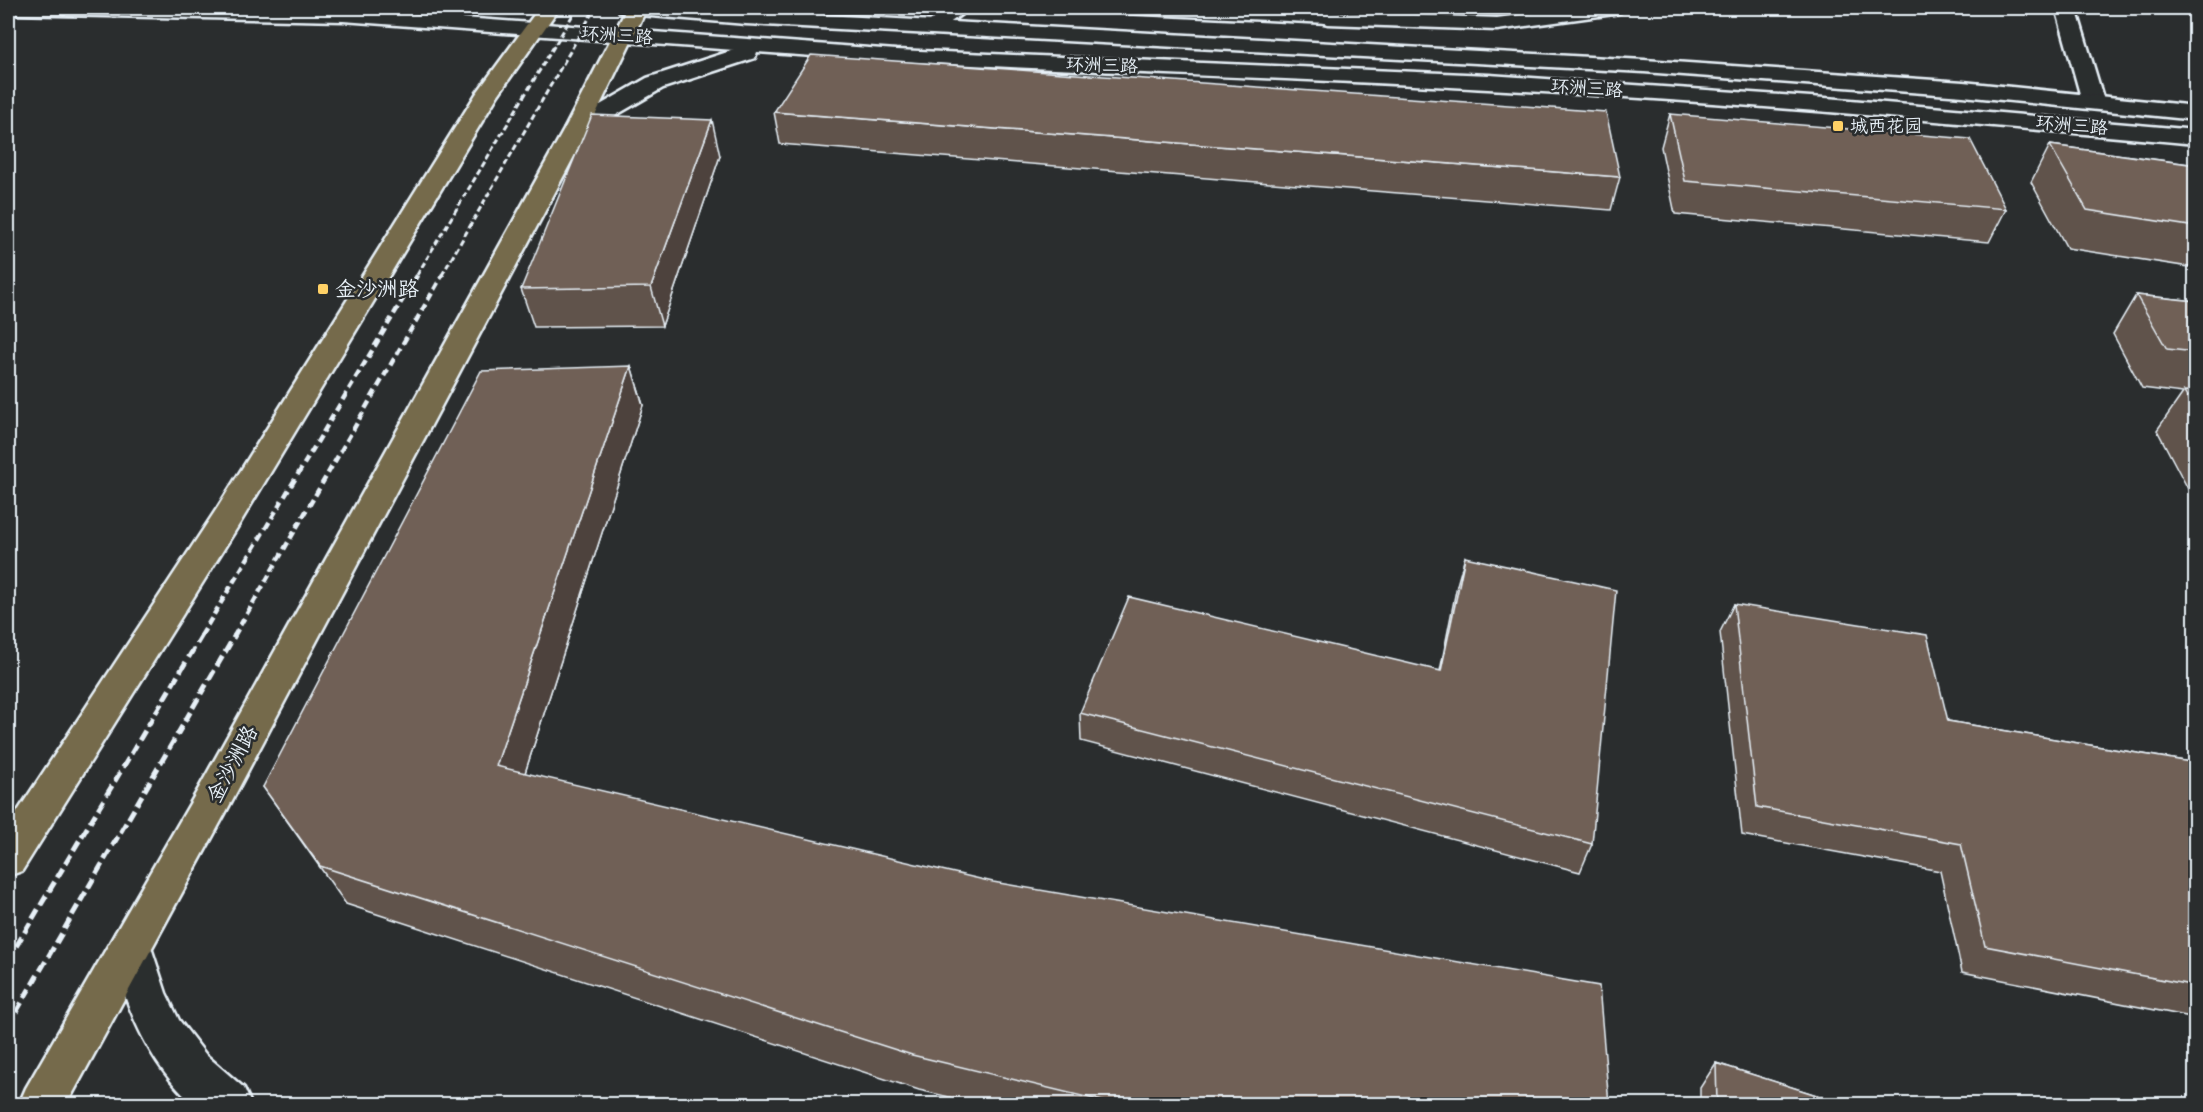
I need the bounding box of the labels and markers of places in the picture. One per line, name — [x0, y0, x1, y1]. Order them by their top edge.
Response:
place label: 城西花园 — [1850, 115, 1922, 141]
marker: 城西花园 — [1831, 119, 1845, 133]
place label: 金沙洲路 — [335, 276, 419, 306]
marker: 金沙洲路 — [316, 282, 330, 296]

